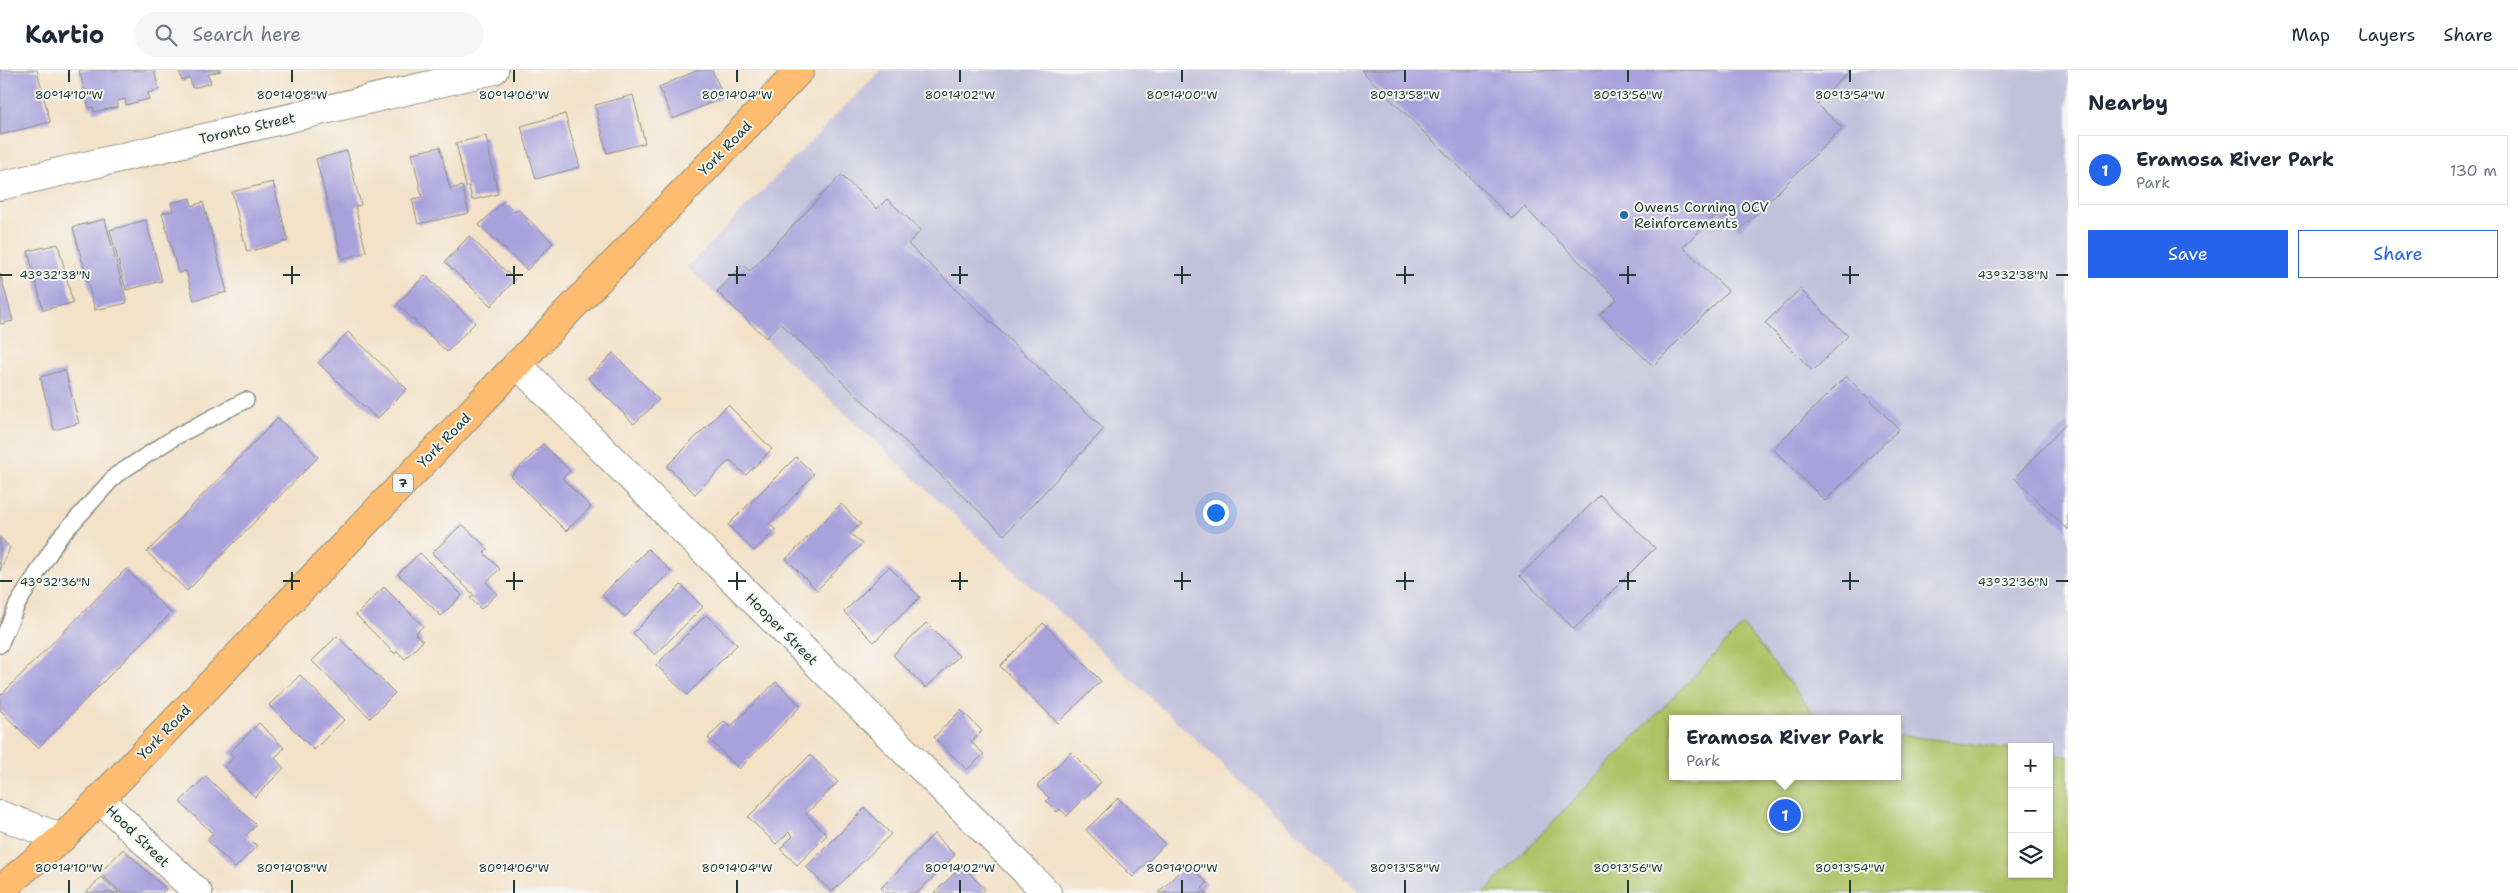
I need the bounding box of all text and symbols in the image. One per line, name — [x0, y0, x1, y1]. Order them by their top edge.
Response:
search box — [134, 12, 484, 57]
text: Kartio — [25, 19, 104, 51]
icon: search — [152, 21, 180, 49]
text: Search here — [192, 22, 301, 47]
text: Map — [2292, 23, 2330, 47]
text: Layers — [2358, 23, 2415, 47]
text: Share — [2443, 23, 2493, 47]
text: 80°14'10"W — [35, 87, 103, 103]
text: 80°14'08"W — [256, 87, 328, 103]
text: 80°14'06"W — [479, 87, 549, 103]
text: 80°14'04"W — [702, 87, 772, 103]
text: 80°14'02"W — [925, 87, 995, 103]
text: 80°14'00"W — [1146, 87, 1218, 103]
text: 80°13'58"W — [1370, 87, 1440, 103]
text: 80°13'56"W — [1593, 87, 1663, 103]
text: 80°13'54"W — [1815, 87, 1885, 103]
text: Nearby — [2088, 89, 2168, 117]
street label: Toronto Street — [197, 108, 297, 148]
street label: York Road — [694, 117, 756, 179]
text: Eramosa River Park — [2136, 147, 2334, 172]
text: 1 — [2101, 160, 2109, 181]
text: 130 m — [2450, 160, 2497, 181]
text: Park — [2136, 172, 2170, 193]
place label: Owens Corning OCV Reinforcements — [1634, 198, 1769, 232]
marker: Owens Corning OCV Reinforcements — [1618, 209, 1630, 221]
button: Save — [2088, 230, 2288, 278]
button: Share — [2298, 230, 2498, 278]
text: 43°32'38"N — [19, 267, 91, 283]
text: 43°32'38"N — [1977, 267, 2049, 283]
street label: York Road — [413, 409, 475, 471]
road number: 7 — [393, 473, 413, 492]
your location — [1203, 500, 1229, 526]
text: 43°32'36"N — [20, 574, 90, 590]
text: 43°32'36"N — [1978, 574, 2048, 590]
street label: Hooper Street — [742, 589, 822, 669]
street label: York Road — [133, 701, 195, 763]
popup — [1669, 715, 1901, 780]
text: Eramosa River Park — [1686, 725, 1884, 750]
map controls — [2008, 743, 2053, 878]
button: + — [2008, 743, 2053, 788]
text: Park — [1686, 750, 1720, 771]
button: − — [2008, 788, 2053, 833]
pin: 1 — [1769, 796, 1801, 834]
street label: Hood Street — [102, 801, 174, 871]
button: layers — [2008, 833, 2053, 878]
text: 80°14'10"W — [35, 860, 103, 876]
text: 80°14'08"W — [256, 860, 328, 876]
text: 80°14'06"W — [479, 860, 549, 876]
text: 80°14'04"W — [702, 860, 772, 876]
text: 80°14'02"W — [925, 860, 995, 876]
text: 80°14'00"W — [1146, 860, 1218, 876]
text: 80°13'58"W — [1370, 860, 1440, 876]
text: 80°13'56"W — [1593, 860, 1663, 876]
text: 80°13'54"W — [1815, 860, 1885, 876]

